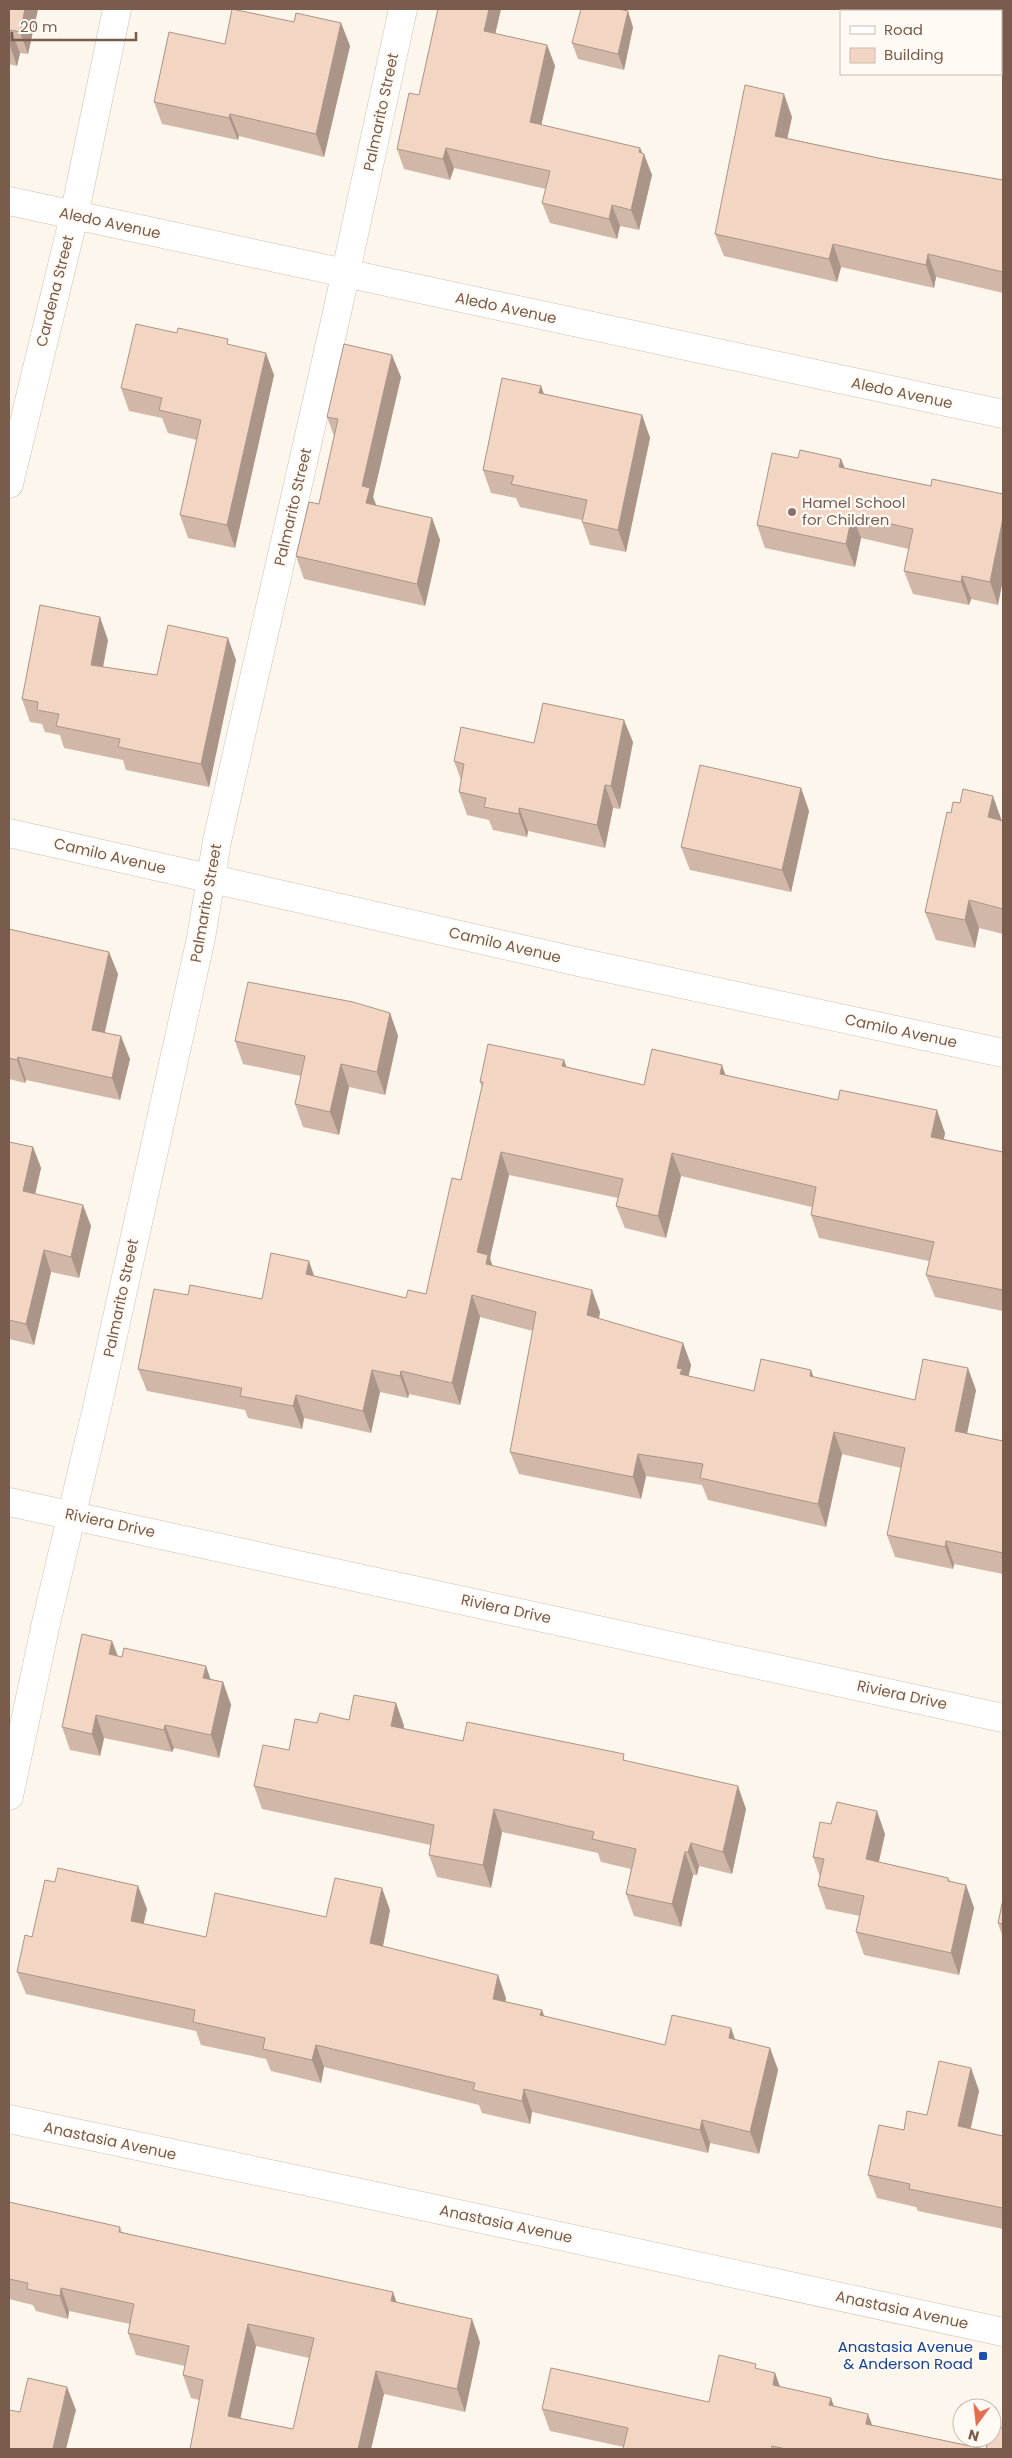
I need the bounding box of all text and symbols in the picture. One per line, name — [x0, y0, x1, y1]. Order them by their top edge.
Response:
scale bar — [12, 10, 136, 42]
legend — [840, 10, 1002, 75]
text: 20 m — [20, 16, 58, 37]
text: Road — [884, 19, 923, 40]
text: Building — [884, 44, 944, 65]
street label: Palmarito Street — [358, 51, 403, 173]
street label: Aledo Avenue — [57, 202, 163, 244]
street label: Cardena Street — [30, 233, 79, 349]
street label: Aledo Avenue — [453, 287, 559, 329]
street label: Aledo Avenue — [849, 372, 955, 414]
street label: Palmarito Street — [269, 446, 316, 568]
place label: Hamel School for Children — [802, 492, 905, 530]
marker: Hamel School for Children — [786, 506, 798, 518]
street label: Camilo Avenue — [52, 832, 168, 879]
street label: Palmarito Street — [185, 842, 226, 964]
street label: Camilo Avenue — [447, 921, 563, 968]
street label: Camilo Avenue — [843, 1008, 959, 1053]
street label: Palmarito Street — [98, 1237, 143, 1359]
street label: Riviera Drive — [63, 1503, 157, 1542]
street label: Riviera Drive — [459, 1589, 553, 1628]
street label: Riviera Drive — [855, 1675, 949, 1714]
street label: Anastasia Avenue — [42, 2116, 178, 2165]
street label: Anastasia Avenue — [438, 2199, 574, 2248]
street label: Anastasia Avenue — [834, 2285, 970, 2334]
place label: Anastasia Avenue & Anderson Road — [838, 2336, 973, 2374]
marker: Anastasia Avenue & Anderson Road — [977, 2350, 989, 2362]
north arrow — [952, 2398, 1002, 2448]
text: N — [966, 2425, 981, 2447]

